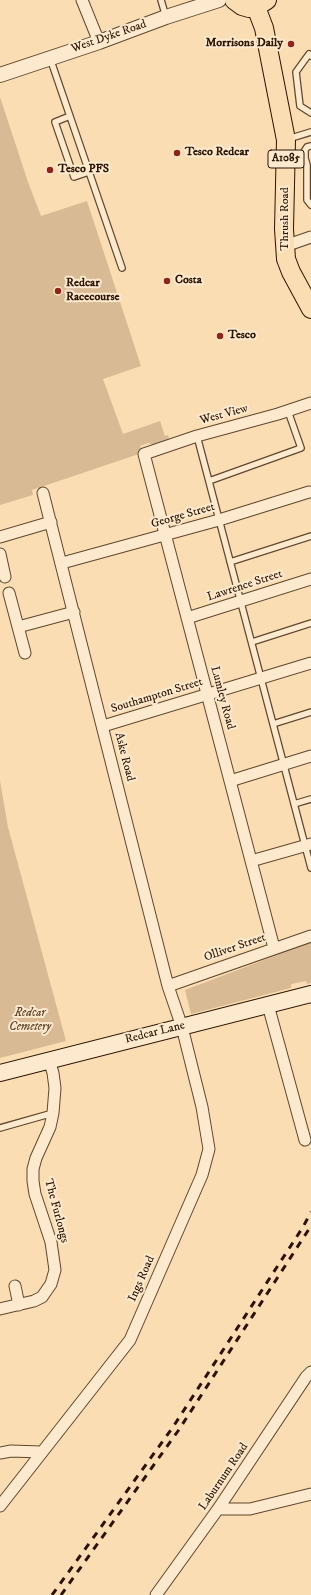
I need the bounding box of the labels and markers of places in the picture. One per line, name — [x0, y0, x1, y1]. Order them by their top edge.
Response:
place label: Morrisons Daily — [205, 37, 283, 51]
marker: Morrisons Daily — [286, 39, 296, 49]
place label: Tesco Redcar — [185, 146, 249, 160]
marker: Tesco Redcar — [172, 148, 182, 158]
place label: Tesco PFS — [58, 163, 109, 177]
marker: Tesco PFS — [45, 165, 55, 175]
place label: Costa — [175, 274, 202, 288]
marker: Costa — [162, 276, 172, 286]
place label: Redcar Racecourse — [66, 277, 119, 305]
marker: Redcar Racecourse — [53, 286, 63, 296]
place label: Tesco — [228, 329, 256, 343]
marker: Tesco — [215, 331, 225, 341]

